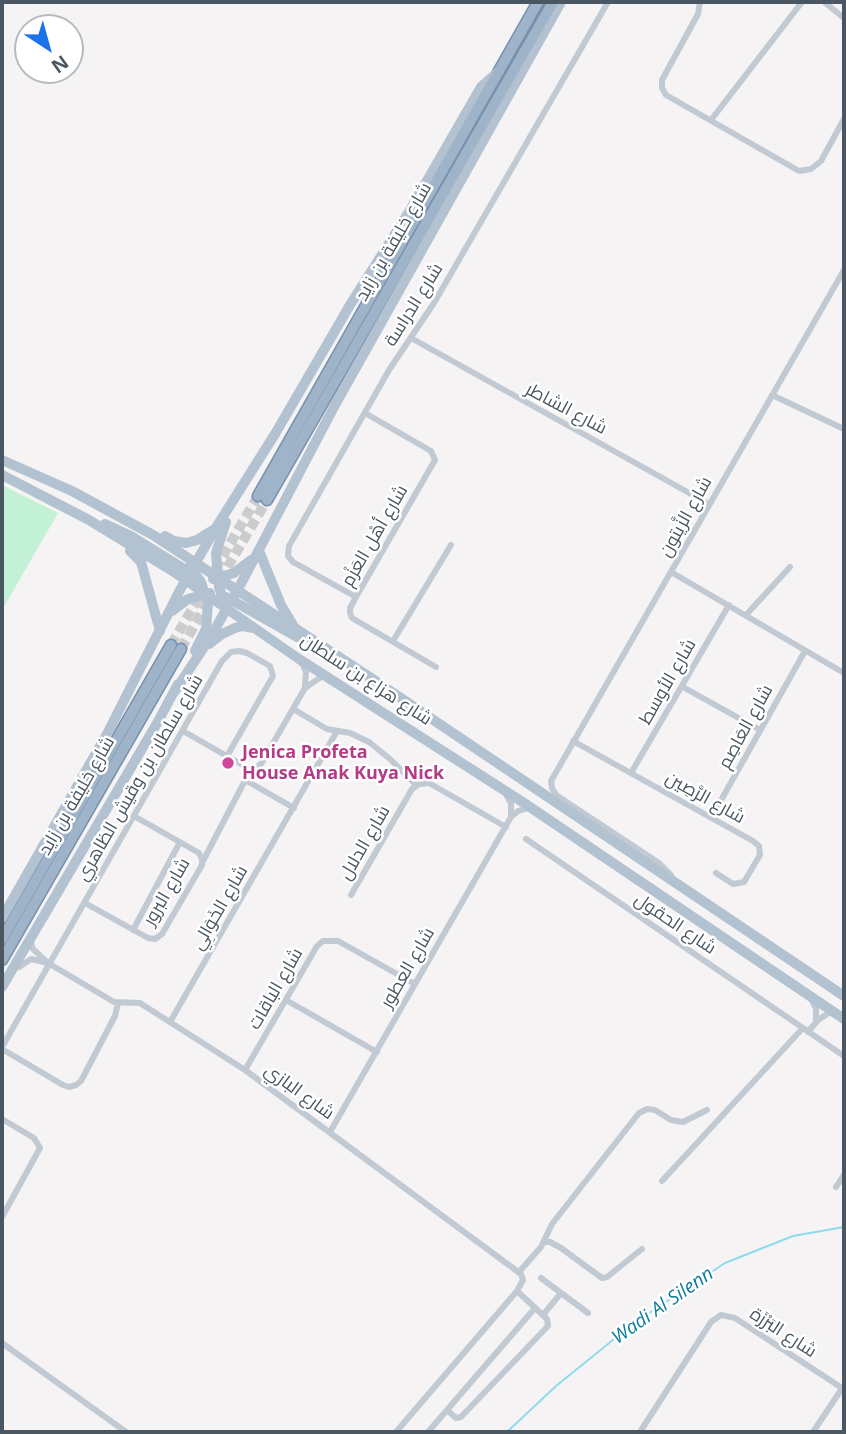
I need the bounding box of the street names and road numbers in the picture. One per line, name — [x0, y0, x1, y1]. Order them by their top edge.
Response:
street label: شارع خليفة بن زايد — [351, 179, 437, 305]
street label: شارع الدراسة — [380, 259, 448, 351]
street label: شارع الشاطر — [522, 379, 610, 439]
street label: شارع الزَّيتون — [655, 473, 717, 561]
street label: شارع أهْل العَزْم — [337, 481, 413, 591]
street label: شارع هزاع بن سلطان — [296, 630, 436, 730]
street label: شارع الأوسط — [635, 635, 701, 729]
street label: شارع سلطان بن وقيش الظاهري — [72, 671, 208, 885]
street label: شارع العَاصِم — [714, 681, 778, 773]
street label: شارع خليفة بن زايد — [34, 733, 120, 859]
street label: شارع الرَّصِين — [662, 767, 748, 829]
street label: شارع الدلال — [335, 802, 395, 884]
street label: شارع البرور — [139, 854, 195, 930]
street label: شارع الخَوَالِي — [187, 862, 253, 954]
street label: شارع الحقول — [630, 889, 720, 959]
street label: شارع العطور — [376, 924, 440, 1012]
street label: شارع الباقات — [244, 944, 308, 1034]
street label: شارع البازي — [260, 1060, 338, 1124]
street label: شارع البَرْزَة — [746, 1303, 820, 1363]

